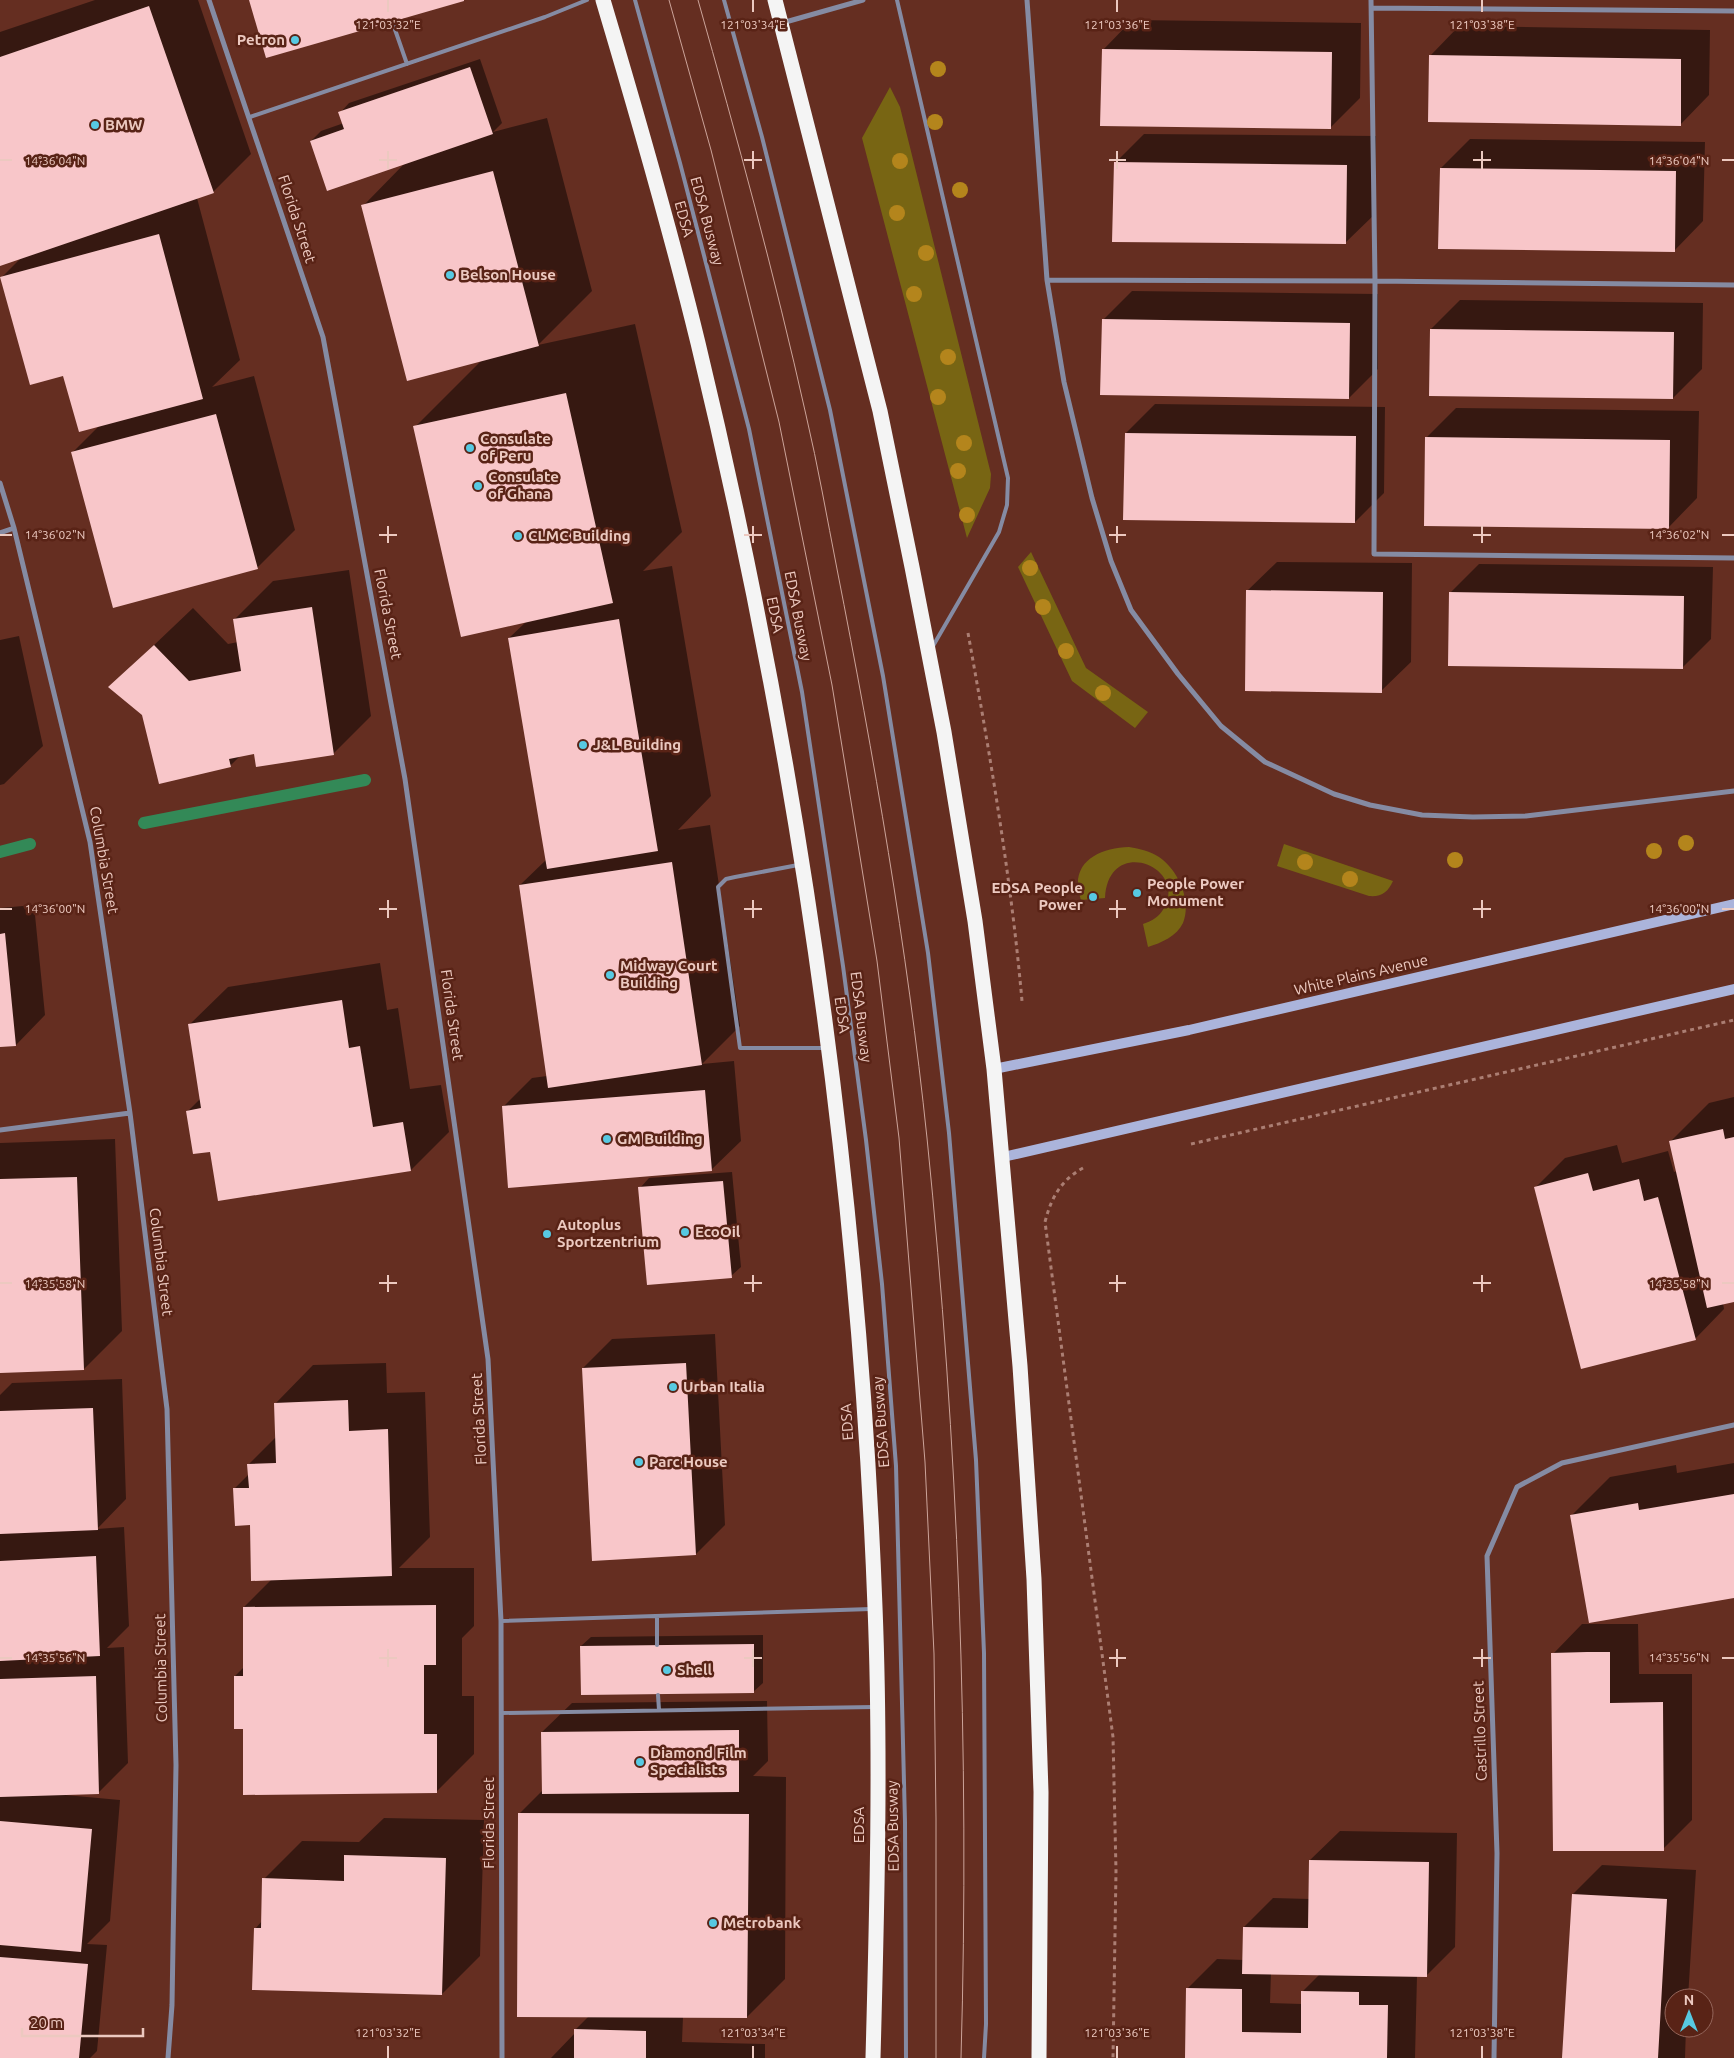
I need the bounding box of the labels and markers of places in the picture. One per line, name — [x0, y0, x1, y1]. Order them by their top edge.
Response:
place label: Petron — [237, 31, 285, 48]
marker: Petron — [289, 34, 301, 46]
place label: BMW — [105, 116, 142, 133]
marker: BMW — [89, 119, 101, 131]
place label: Belson House — [460, 266, 556, 283]
marker: Belson House — [444, 269, 456, 281]
place label: Consulate of Peru — [480, 430, 551, 464]
marker: Consulate of Peru — [464, 442, 476, 454]
place label: Consulate of Ghana — [488, 468, 559, 502]
marker: Consulate of Ghana — [472, 480, 484, 492]
place label: CLMC Building — [528, 527, 631, 544]
marker: CLMC Building — [512, 530, 524, 542]
place label: J&L Building — [593, 736, 681, 753]
marker: J&L Building — [577, 739, 589, 751]
place label: People Power Monument — [1147, 875, 1245, 909]
place label: EDSA People Power — [991, 879, 1084, 913]
marker: People Power Monument — [1131, 887, 1143, 899]
marker: EDSA People Power — [1087, 891, 1099, 903]
place label: Midway Court Building — [620, 957, 718, 991]
marker: Midway Court Building — [604, 969, 616, 981]
place label: GM Building — [617, 1130, 703, 1147]
marker: GM Building — [601, 1133, 613, 1145]
place label: Autoplus Sportzentrium — [557, 1216, 659, 1250]
place label: EcoOil — [695, 1223, 741, 1240]
marker: EcoOil — [679, 1226, 691, 1238]
marker: Autoplus Sportzentrium — [541, 1228, 553, 1240]
place label: Urban Italia — [683, 1378, 765, 1395]
marker: Urban Italia — [667, 1381, 679, 1393]
place label: Parc House — [649, 1453, 728, 1470]
marker: Parc House — [633, 1456, 645, 1468]
place label: Shell — [677, 1661, 712, 1678]
marker: Shell — [661, 1664, 673, 1676]
place label: Diamond Film Specialists — [650, 1744, 747, 1778]
marker: Diamond Film Specialists — [634, 1756, 646, 1768]
place label: Metrobank — [723, 1914, 801, 1931]
marker: Metrobank — [707, 1917, 719, 1929]

